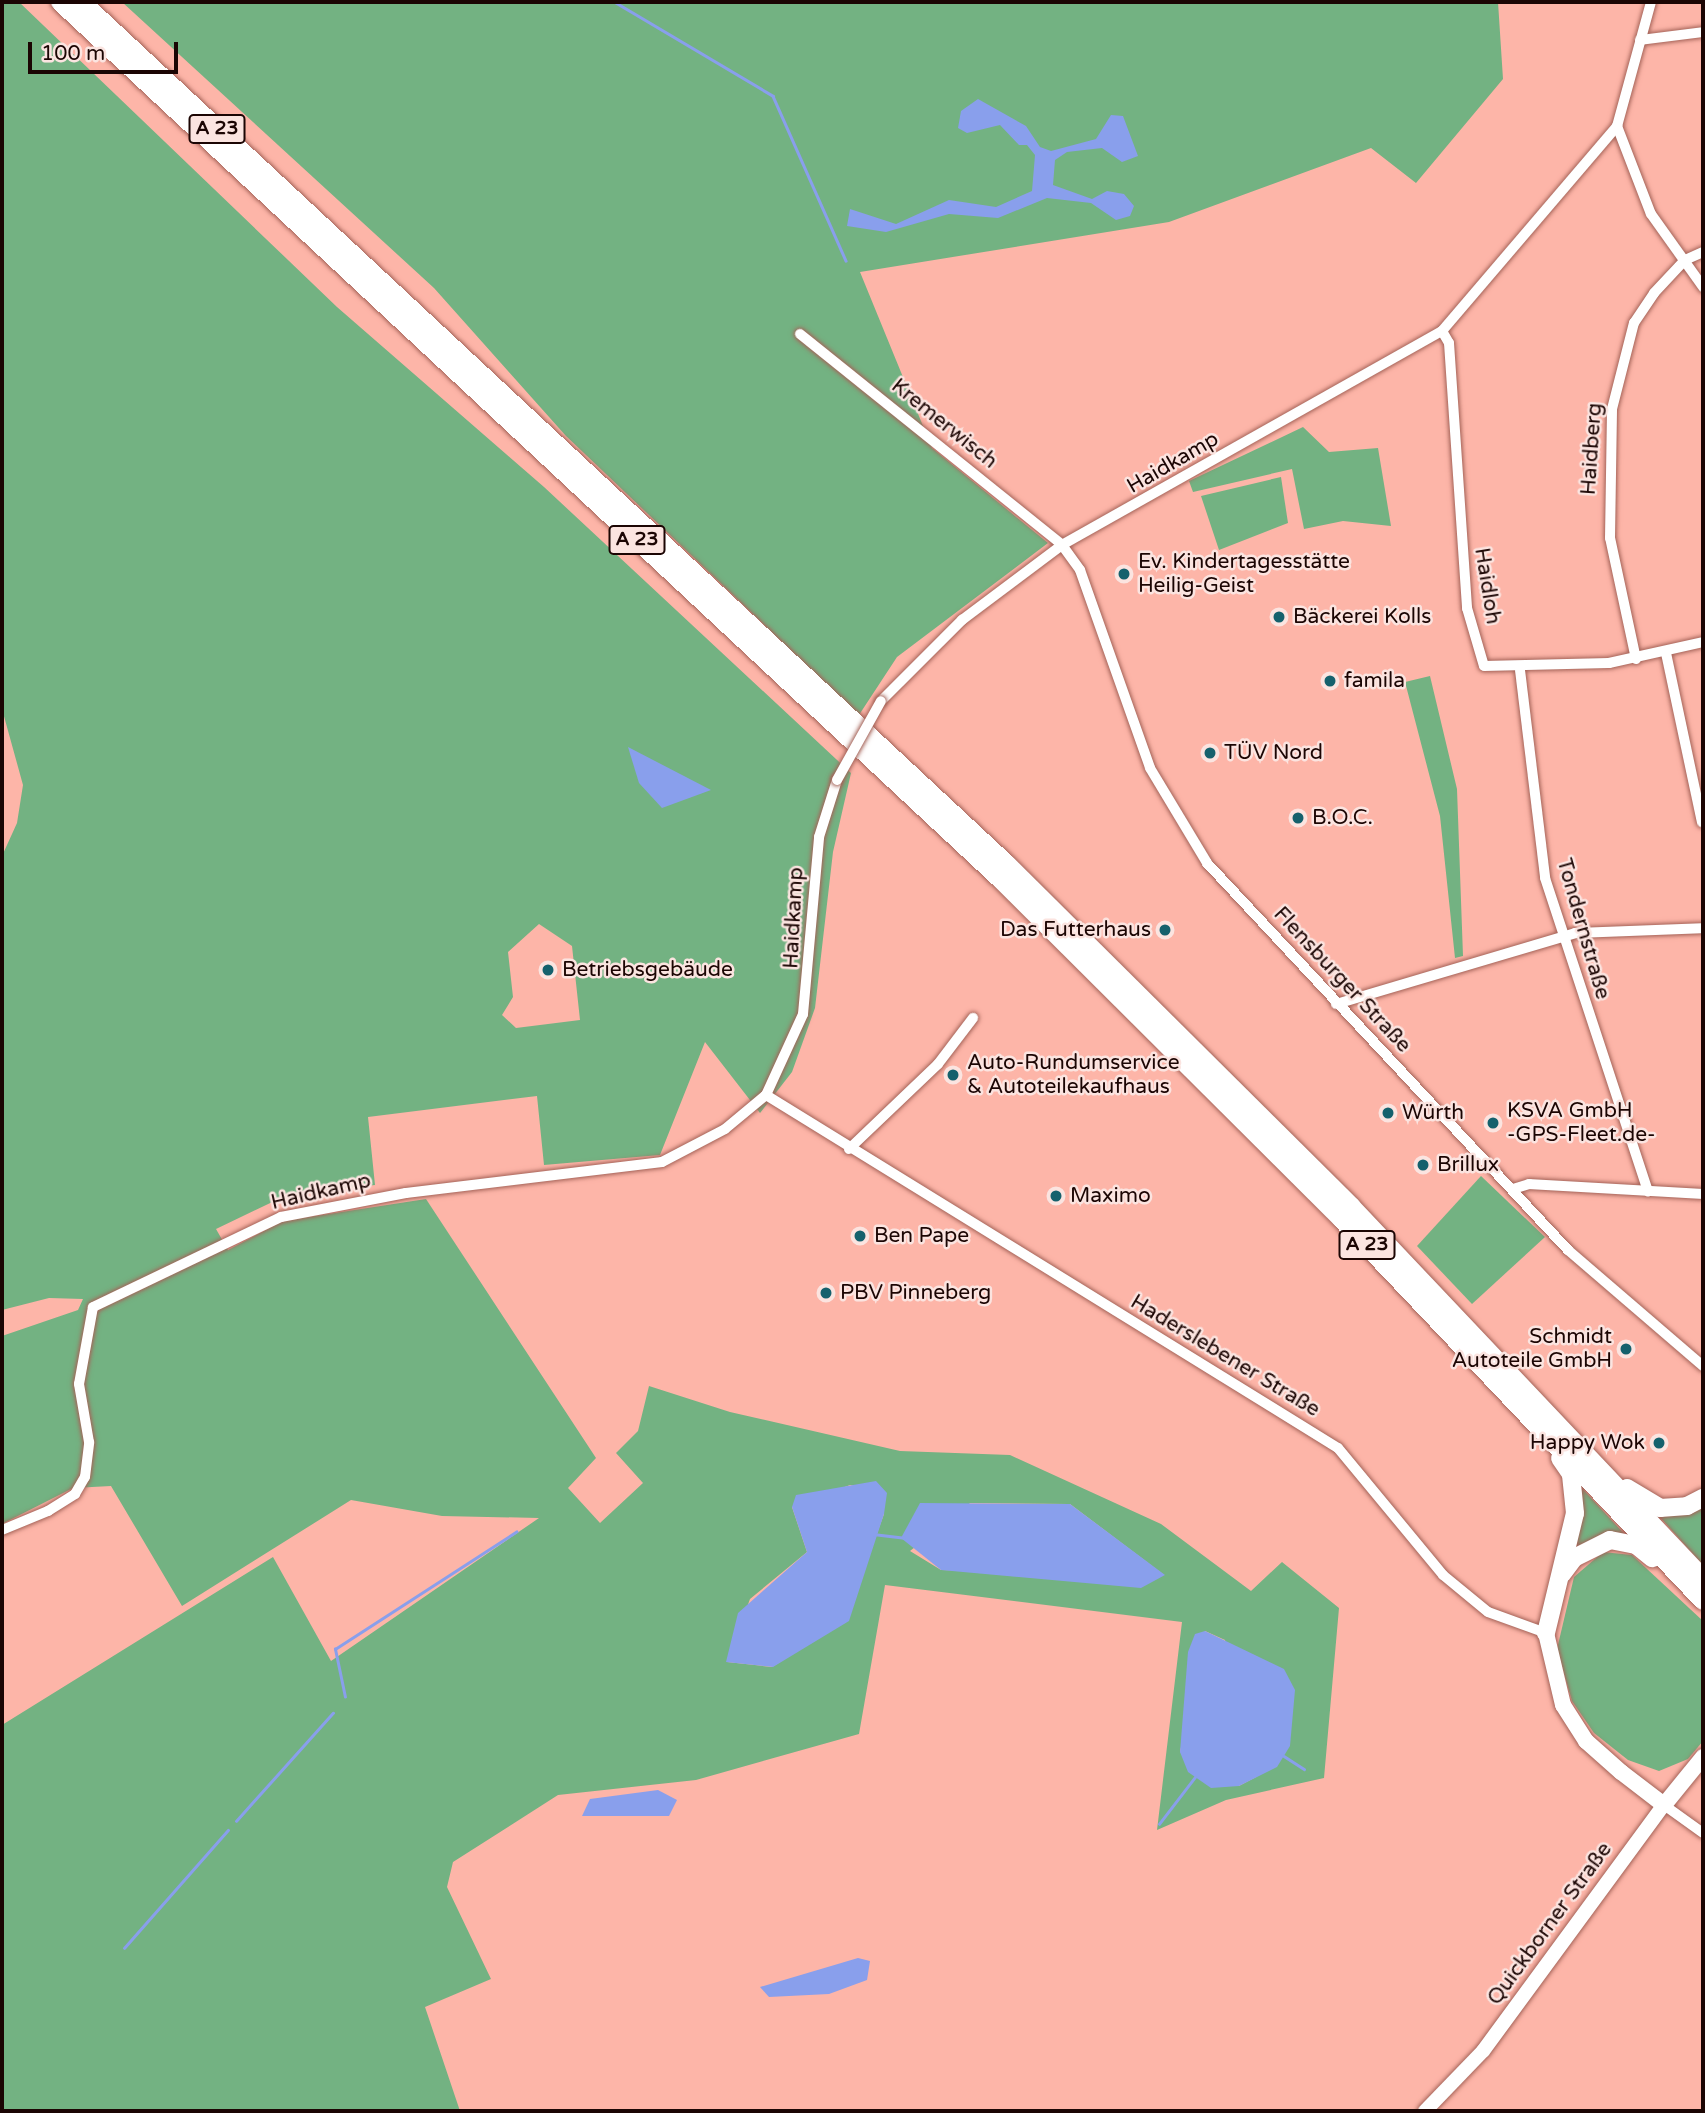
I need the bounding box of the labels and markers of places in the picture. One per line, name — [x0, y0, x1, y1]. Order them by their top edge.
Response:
place label: Ev. Kindertagesstätte Heilig-Geist — [1138, 549, 1350, 599]
marker: Ev. Kindertagesstätte Heilig-Geist — [1116, 566, 1132, 582]
place label: Bäckerei Kolls — [1293, 604, 1431, 630]
marker: Bäckerei Kolls — [1271, 609, 1287, 625]
place label: famila — [1344, 668, 1405, 694]
marker: famila — [1322, 673, 1338, 689]
place label: TÜV Nord — [1224, 740, 1323, 766]
marker: TÜV Nord — [1202, 745, 1218, 761]
place label: B.O.C. — [1312, 805, 1373, 831]
marker: B.O.C. — [1290, 810, 1306, 826]
place label: Das Futterhaus — [1000, 917, 1151, 943]
marker: Das Futterhaus — [1157, 922, 1173, 938]
place label: Betriebsgebäude — [562, 957, 733, 983]
marker: Betriebsgebäude — [540, 962, 556, 978]
place label: Auto-Rundumservice & Autoteilekaufhaus — [967, 1050, 1180, 1100]
marker: Auto-Rundumservice & Autoteilekaufhaus — [945, 1067, 961, 1083]
place label: KSVA GmbH -GPS-Fleet.de- — [1507, 1098, 1656, 1148]
place label: Würth — [1402, 1100, 1464, 1126]
marker: Würth — [1380, 1105, 1396, 1121]
marker: KSVA GmbH -GPS-Fleet.de- — [1485, 1115, 1501, 1131]
place label: Brillux — [1437, 1152, 1499, 1178]
marker: Brillux — [1415, 1157, 1431, 1173]
place label: Maximo — [1070, 1183, 1151, 1209]
marker: Maximo — [1048, 1188, 1064, 1204]
place label: Ben Pape — [874, 1223, 969, 1249]
marker: Ben Pape — [852, 1228, 868, 1244]
place label: PBV Pinneberg — [840, 1280, 991, 1306]
marker: PBV Pinneberg — [818, 1285, 834, 1301]
place label: Schmidt Autoteile GmbH — [1452, 1324, 1612, 1374]
marker: Schmidt Autoteile GmbH — [1618, 1341, 1634, 1357]
place label: Happy Wok — [1530, 1430, 1645, 1456]
marker: Happy Wok — [1651, 1435, 1667, 1451]

